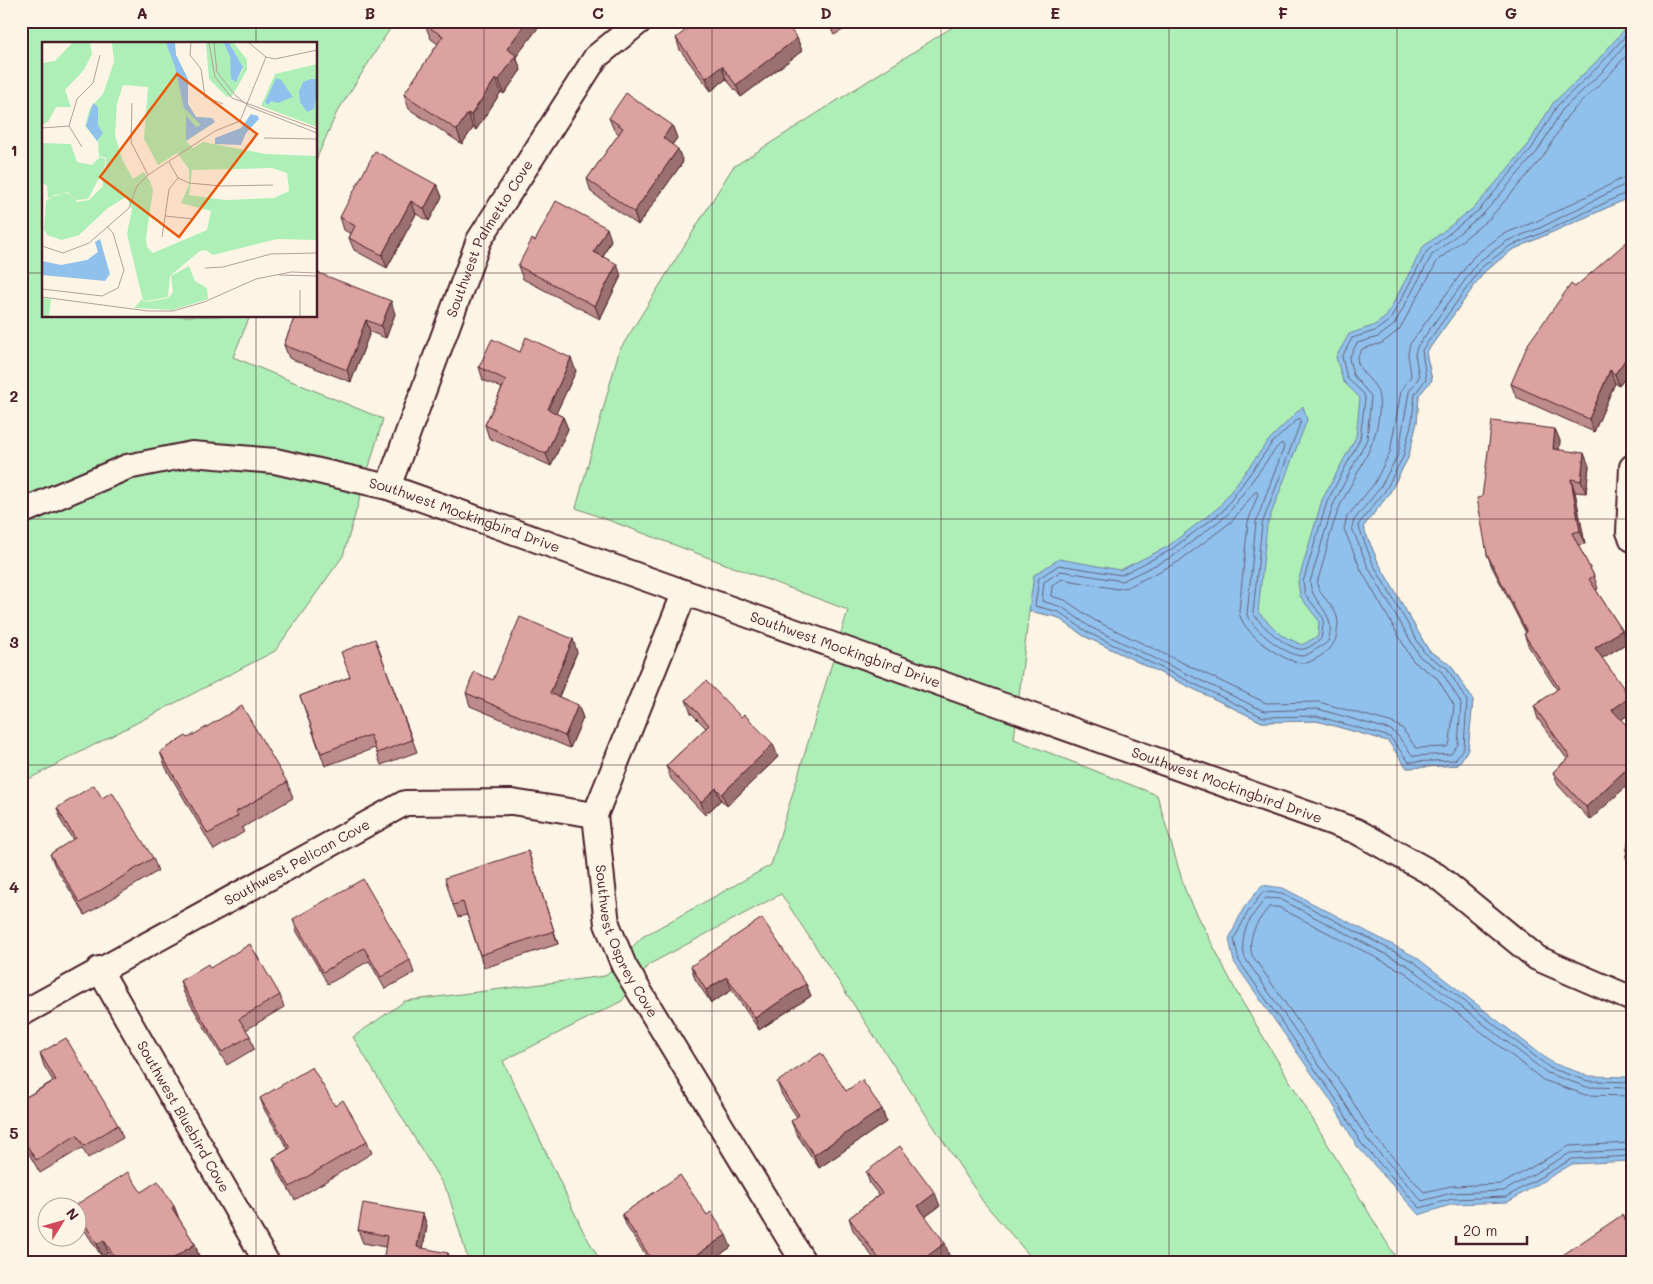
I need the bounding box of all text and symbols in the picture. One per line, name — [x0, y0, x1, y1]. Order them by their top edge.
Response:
text: A — [136, 2, 148, 23]
text: B — [365, 2, 375, 23]
text: C — [592, 2, 604, 23]
text: D — [820, 2, 832, 23]
text: E — [1050, 2, 1060, 23]
text: F — [1278, 2, 1288, 23]
text: G — [1505, 2, 1517, 23]
inset map — [42, 42, 318, 318]
text: 1 — [10, 139, 18, 160]
street label: Southwest Palmetto Cove — [441, 156, 537, 320]
text: 2 — [10, 385, 19, 406]
street label: Southwest Mockingbird Drive — [367, 473, 563, 556]
street label: Southwest Mockingbird Drive — [748, 606, 943, 692]
text: 3 — [9, 631, 19, 652]
street label: Southwest Mockingbird Drive — [1129, 742, 1325, 827]
street label: Southwest Pelican Cove — [221, 814, 373, 910]
street label: Southwest Osprey Cove — [592, 864, 663, 1021]
text: 4 — [9, 876, 19, 897]
street label: Southwest Bluebird Cove — [133, 1037, 235, 1196]
text: 5 — [9, 1122, 19, 1143]
north arrow — [38, 1196, 88, 1246]
text: N — [62, 1204, 84, 1224]
scale bar — [1456, 1214, 1527, 1246]
text: 20 m — [1463, 1220, 1497, 1240]

